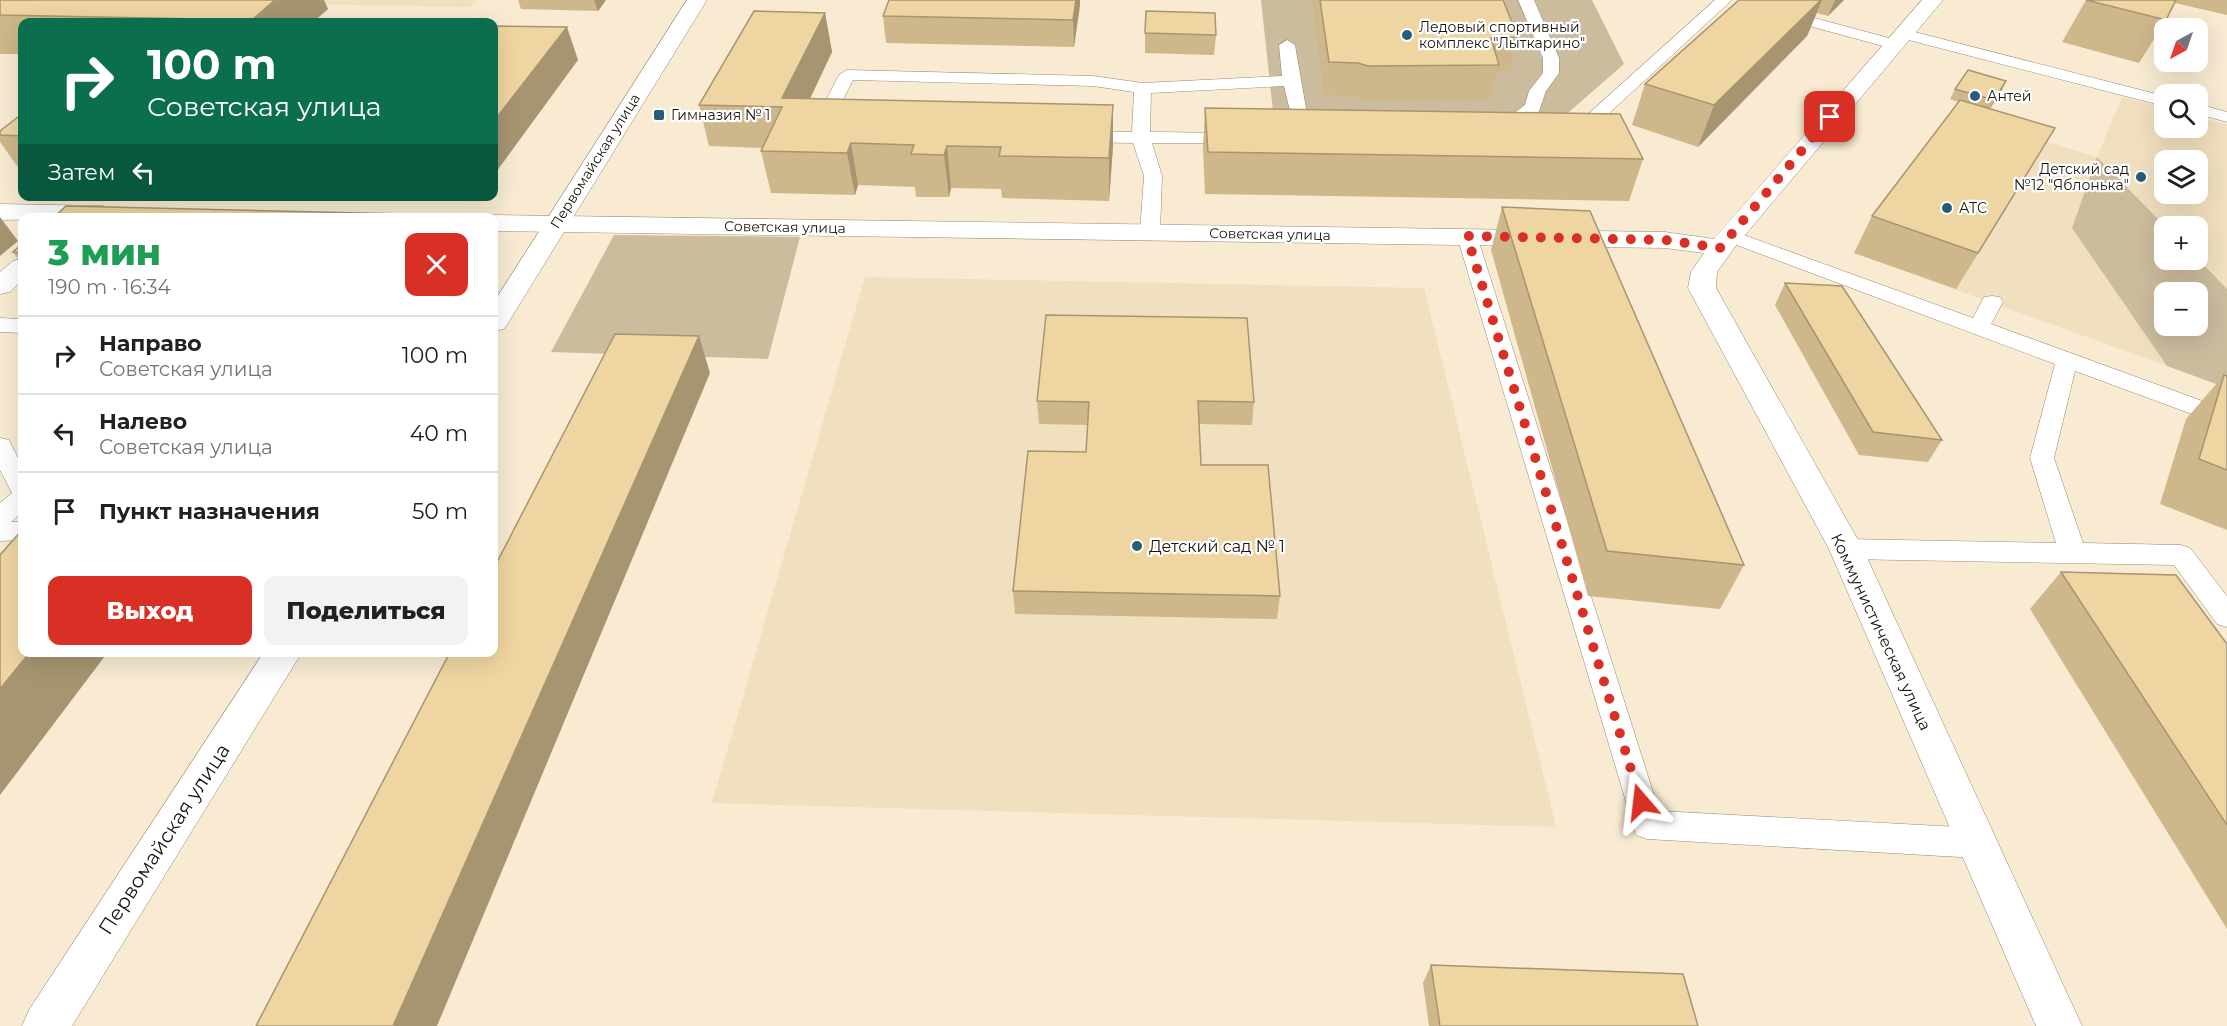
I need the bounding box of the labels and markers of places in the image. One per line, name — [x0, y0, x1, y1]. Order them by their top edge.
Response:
place label: Ледовый спортивный комплекс "Лыткарино" — [1419, 18, 1585, 52]
marker: Ледовый спортивный комплекс "Лыткарино" — [1400, 28, 1414, 42]
place label: Антей — [1987, 87, 2031, 105]
marker: Антей — [1968, 89, 1982, 103]
pin — [1804, 91, 1855, 142]
place label: Гимназия № 1 — [671, 106, 770, 124]
marker: Гимназия № 1 — [652, 108, 666, 122]
place label: Детский сад №12 "Яблонька" — [2014, 160, 2129, 194]
marker: Детский сад №12 "Яблонька" — [2134, 170, 2148, 184]
place label: АТС — [1959, 199, 1987, 217]
marker: АТС — [1940, 201, 1954, 215]
place label: Детский сад № 1 — [1149, 537, 1285, 556]
marker: Детский сад № 1 — [1130, 539, 1144, 553]

